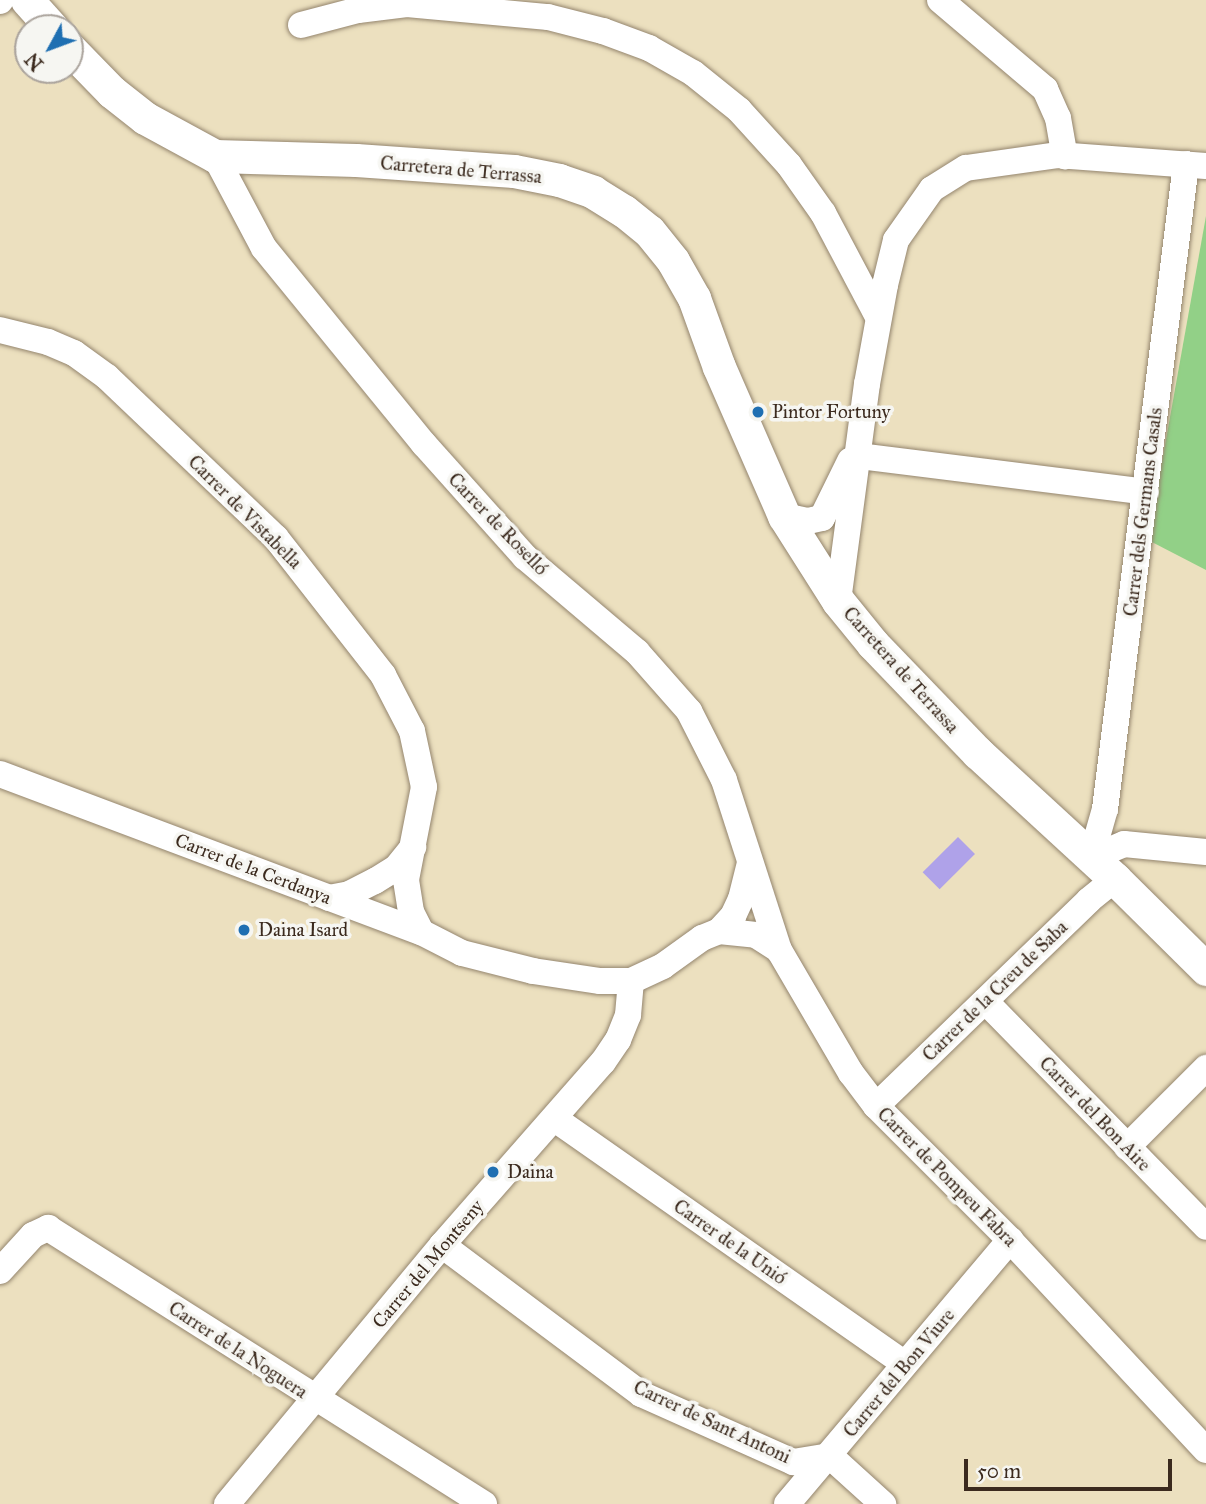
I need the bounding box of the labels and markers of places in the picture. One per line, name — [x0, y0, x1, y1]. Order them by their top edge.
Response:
place label: Pintor Fortuny — [772, 401, 890, 423]
marker: Pintor Fortuny — [750, 404, 766, 420]
place label: Daina Isard — [258, 919, 348, 941]
marker: Daina Isard — [236, 922, 252, 938]
place label: Daina — [507, 1161, 554, 1183]
marker: Daina — [485, 1164, 501, 1180]

